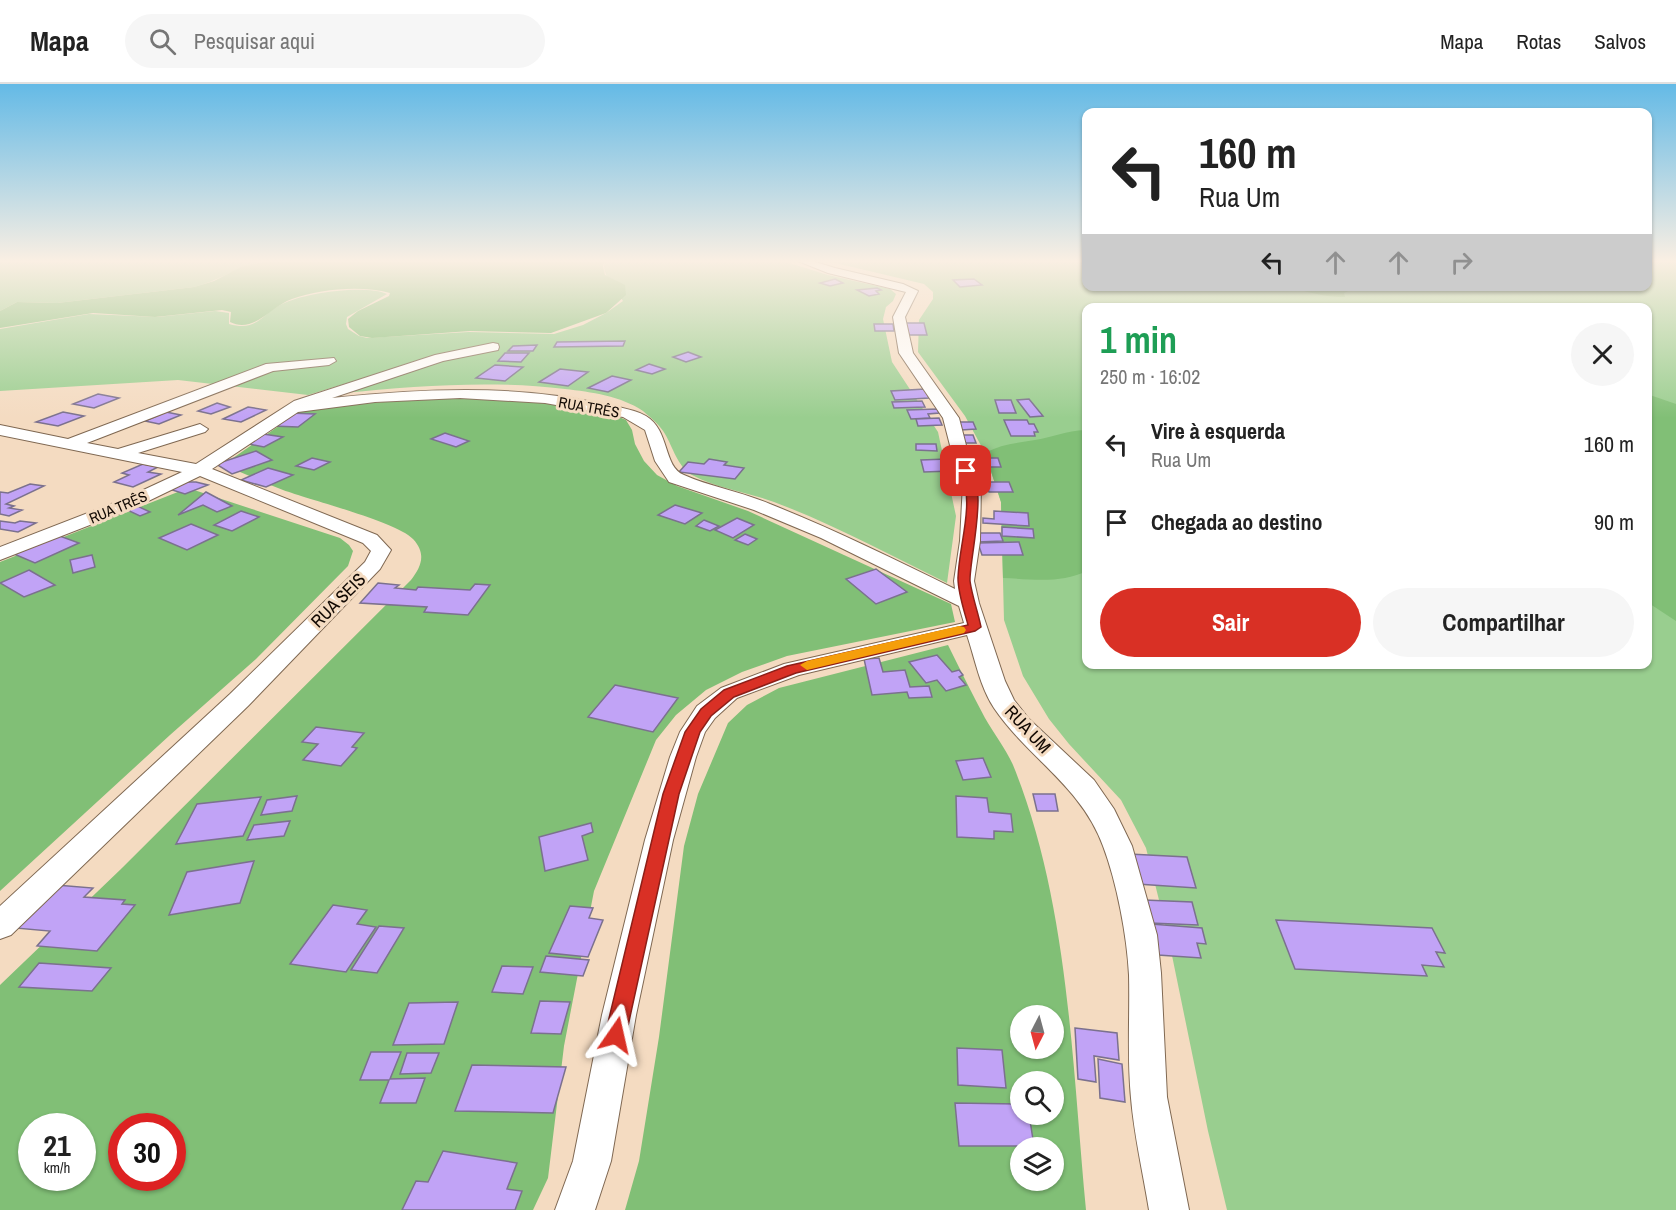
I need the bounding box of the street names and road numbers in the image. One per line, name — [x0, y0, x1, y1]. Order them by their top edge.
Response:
street label: RUA TRÊS — [557, 391, 621, 423]
street label: RUA TRÊS — [86, 485, 150, 529]
street label: RUA SEIS — [305, 567, 371, 633]
street label: RUA UM — [999, 699, 1057, 759]

